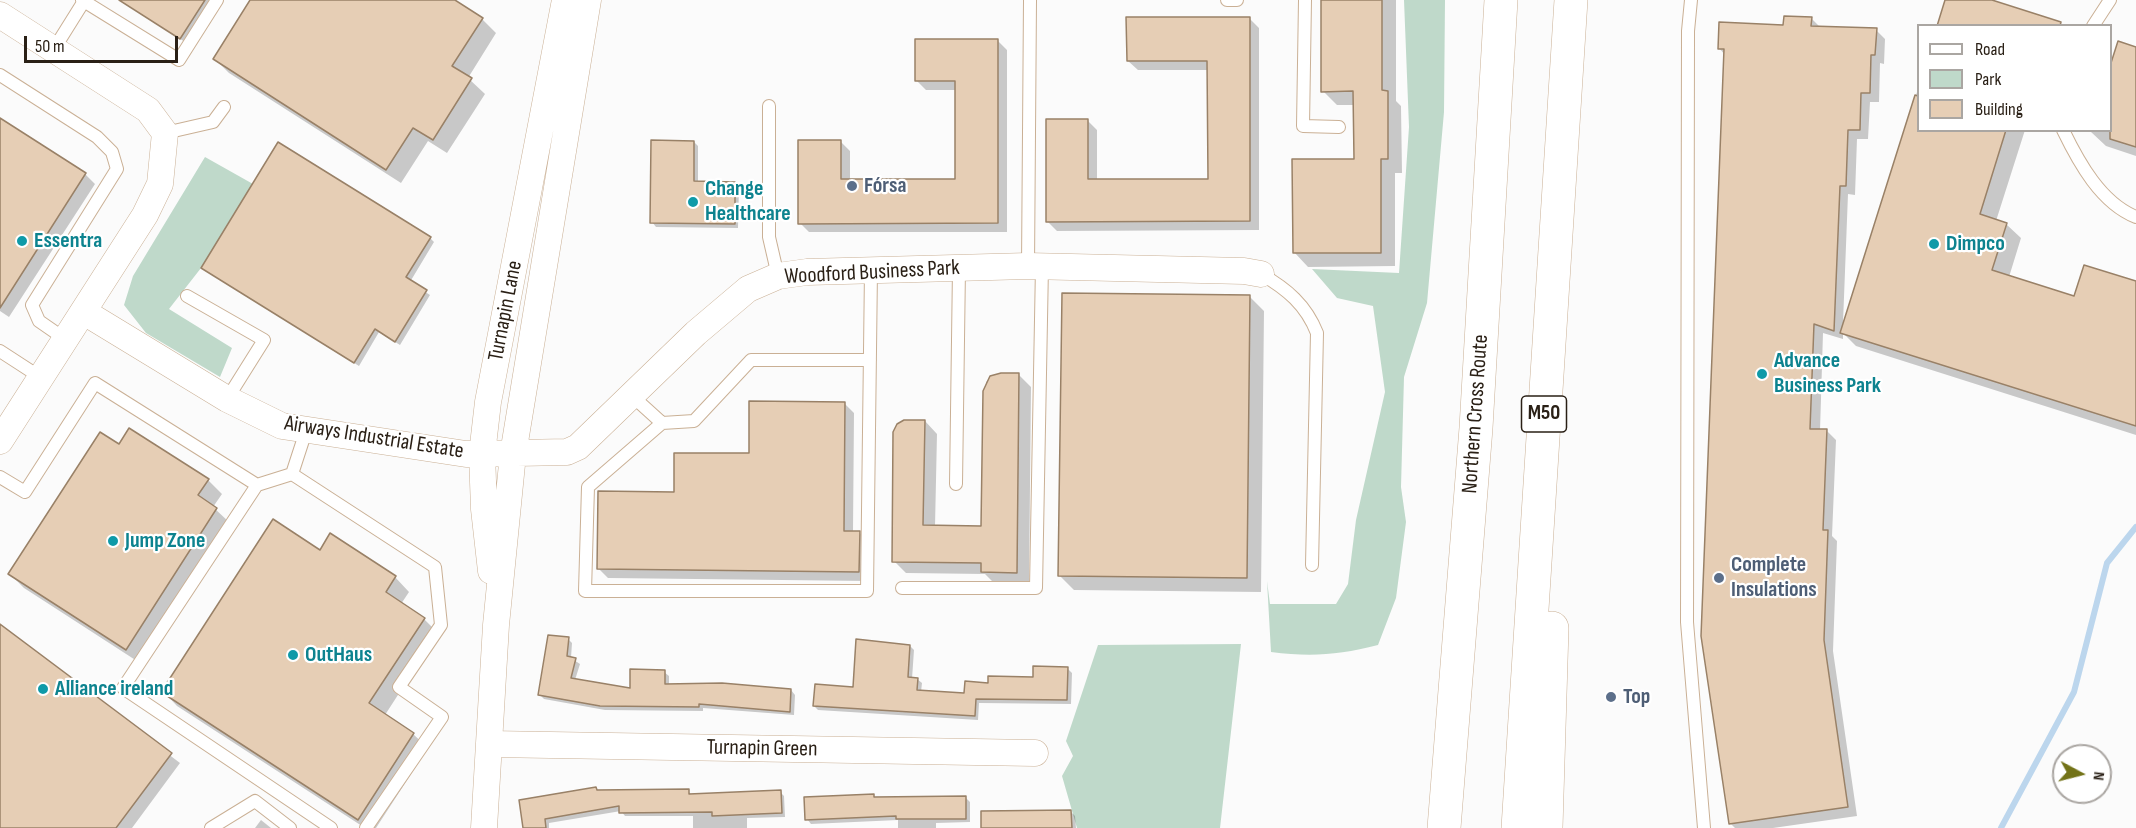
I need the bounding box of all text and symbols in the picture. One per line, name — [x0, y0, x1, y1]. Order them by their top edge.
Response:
scale bar — [27, 24, 182, 62]
legend — [1917, 24, 2112, 132]
text: 50 m — [35, 36, 65, 57]
text: Road — [1975, 39, 2005, 60]
text: Park — [1975, 69, 2001, 90]
text: Building — [1975, 99, 2023, 120]
place label: Fórsa — [864, 173, 906, 199]
place label: Change Healthcare — [705, 176, 791, 228]
marker: Fórsa — [845, 179, 859, 193]
marker: Change Healthcare — [686, 195, 700, 209]
place label: Essentra — [34, 228, 102, 254]
place label: Dimpco — [1946, 231, 2005, 257]
marker: Essentra — [15, 234, 29, 248]
marker: Dimpco — [1927, 237, 1941, 251]
street label: Woodford Business Park — [784, 255, 960, 291]
street label: Turnapin Lane — [483, 259, 529, 363]
street label: Northern Cross Route — [1457, 334, 1495, 494]
place label: Advance Business Park — [1774, 348, 1881, 400]
marker: Advance Business Park — [1755, 367, 1769, 381]
road number: M50 — [1522, 396, 1566, 432]
street label: Airways Industrial Estate — [282, 411, 466, 465]
place label: Jump Zone — [125, 528, 205, 554]
marker: Jump Zone — [106, 534, 120, 548]
place label: Complete Insulations — [1731, 552, 1817, 604]
marker: Complete Insulations — [1712, 571, 1726, 585]
place label: OutHaus — [305, 642, 372, 668]
marker: OutHaus — [286, 648, 300, 662]
place label: Alliance ireland — [55, 676, 173, 702]
marker: Alliance ireland — [36, 682, 50, 696]
place label: Top — [1623, 684, 1650, 710]
marker: Top — [1604, 690, 1618, 704]
street label: Turnapin Green — [706, 735, 818, 763]
north arrow — [2052, 744, 2112, 804]
text: N — [2088, 771, 2108, 781]

